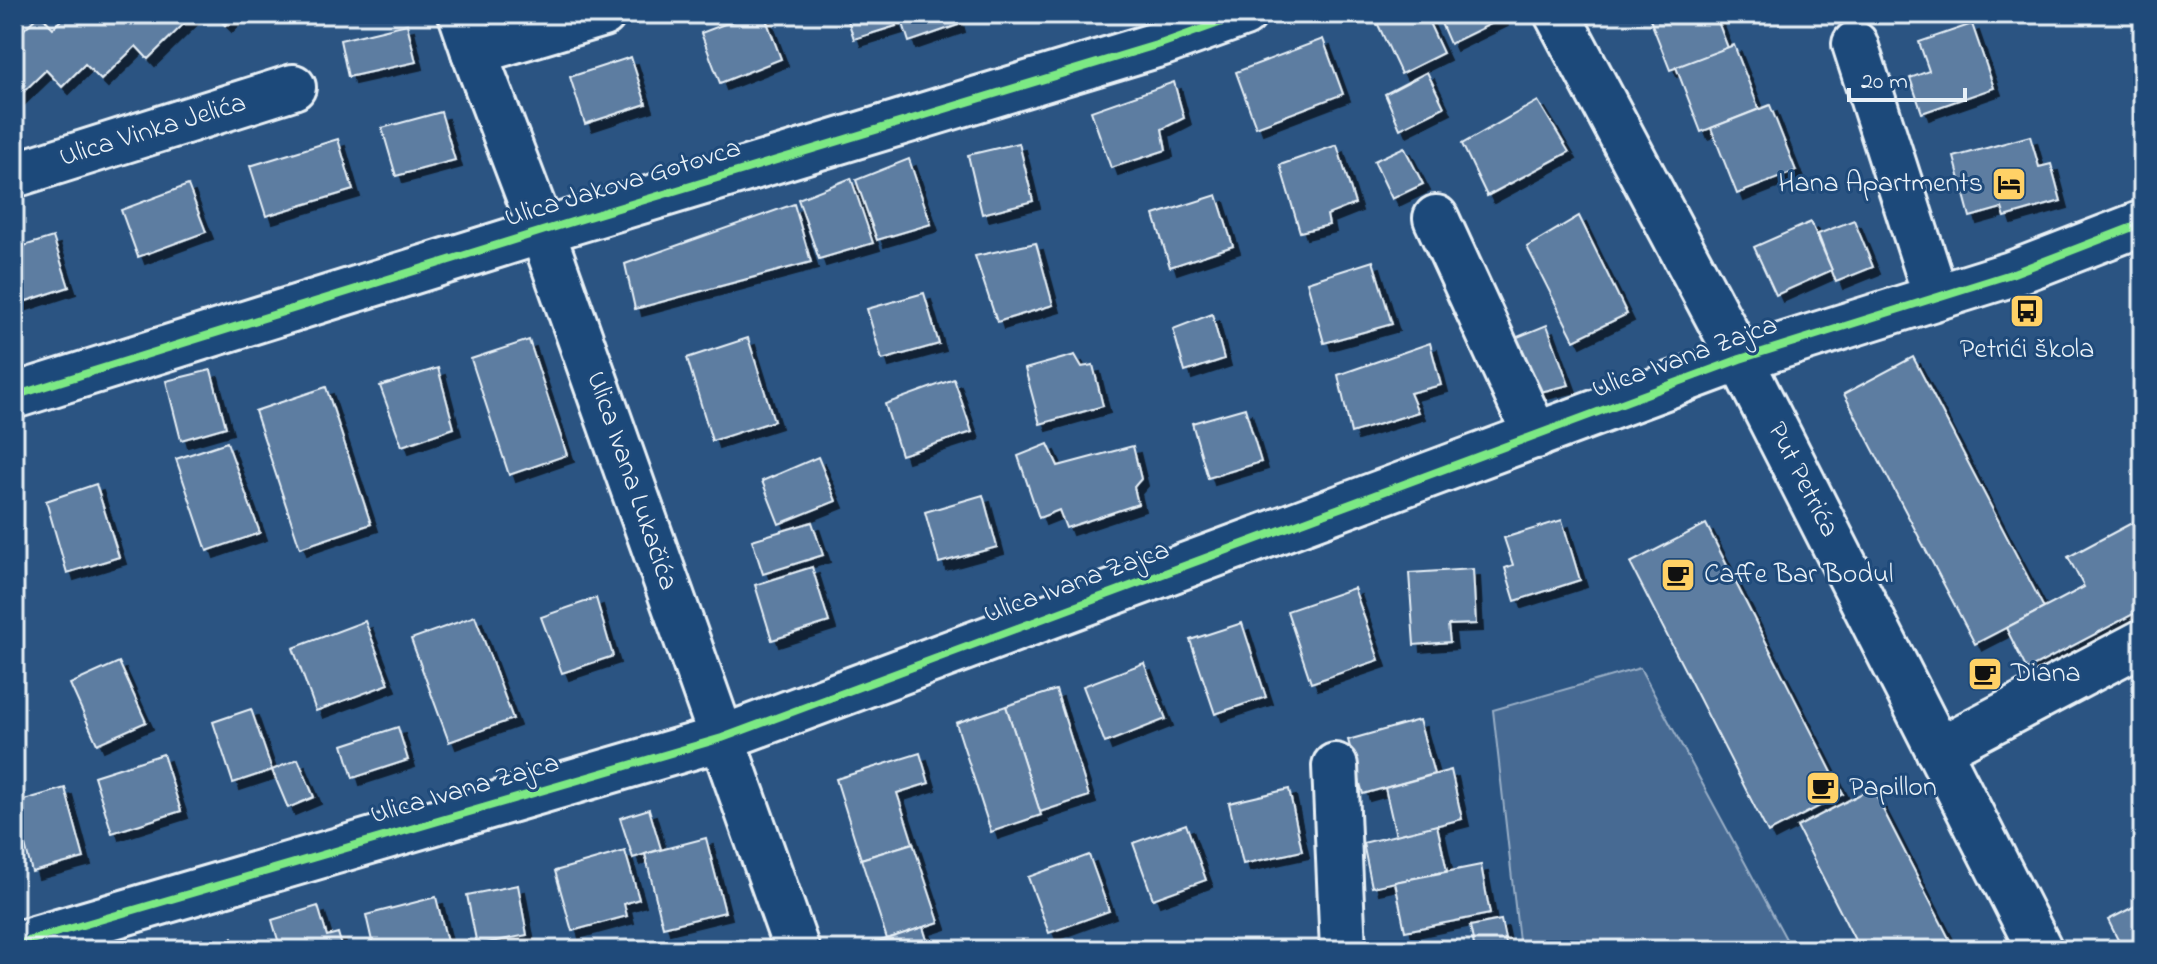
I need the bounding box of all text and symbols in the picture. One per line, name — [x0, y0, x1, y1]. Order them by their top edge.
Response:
scale bar — [1849, 52, 1965, 102]
text: 20 m — [1861, 65, 1908, 100]
street label: Ulica Vinka Jelića — [55, 83, 251, 179]
street label: Ulica Jakova Gotovca — [500, 129, 746, 239]
place label: Hana Apartments — [1778, 164, 1983, 205]
hotel icon: Hana Apartments — [1990, 165, 2028, 203]
bus stop icon: Petrići škola — [2008, 292, 2046, 330]
street label: Ulica Ivana Zajca — [1587, 305, 1783, 411]
place label: Petrići škola — [1960, 330, 2094, 371]
street label: Ulica Ivana Lukačića — [574, 366, 688, 596]
street label: Put Petrića — [1755, 415, 1849, 545]
street label: Ulica Ivana Zajca — [979, 530, 1175, 636]
place label: Caffe Bar Bodul — [1704, 555, 1894, 596]
cafe icon: Caffe Bar Bodul — [1659, 556, 1697, 594]
place label: Diana — [2010, 654, 2081, 695]
cafe icon: Diana — [1966, 655, 2004, 693]
street label: Ulica Ivana Zajca — [366, 743, 564, 837]
place label: Papillon — [1849, 768, 1937, 809]
cafe icon: Papillon — [1804, 769, 1842, 807]

